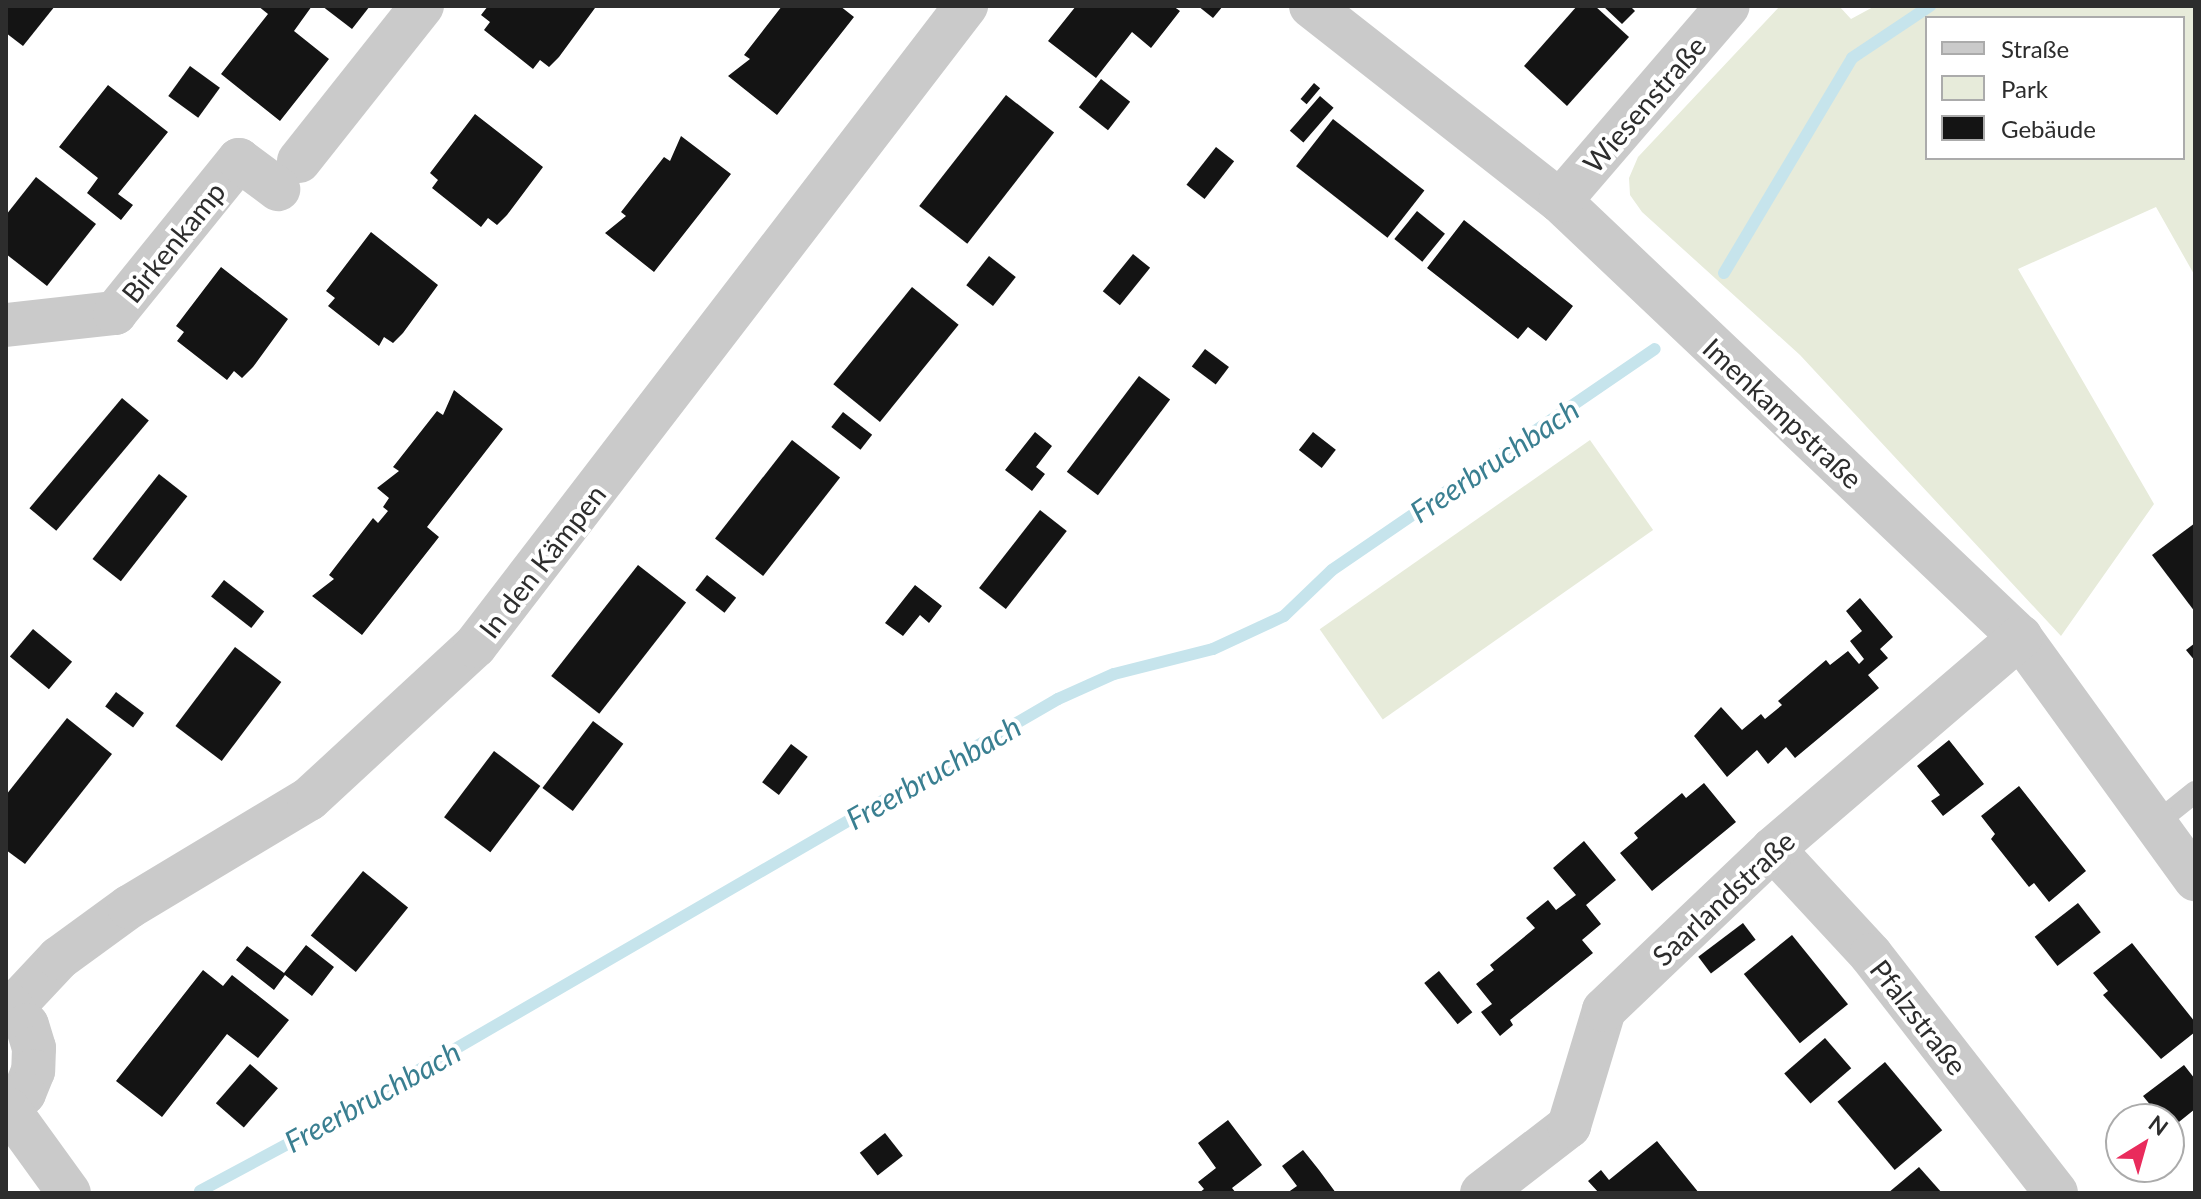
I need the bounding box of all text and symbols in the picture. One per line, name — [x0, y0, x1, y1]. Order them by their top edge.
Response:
legend — [1925, 16, 2185, 160]
street label: Wiesenstraße — [1576, 29, 1712, 179]
text: Straße — [2001, 34, 2069, 63]
text: Park — [2001, 74, 2048, 103]
text: Gebäude — [2001, 114, 2096, 143]
street label: Birkenkamp — [114, 175, 232, 309]
street label: Imenkampstraße — [1697, 331, 1869, 495]
water label: Freerbruchbach — [1403, 390, 1585, 530]
street label: In den Kämpen — [472, 478, 612, 644]
water label: Freerbruchbach — [839, 708, 1027, 836]
street label: Saarlandstraße — [1645, 824, 1801, 972]
street label: Pfalzstraße — [1864, 953, 1974, 1081]
water label: Freerbruchbach — [278, 1033, 466, 1159]
north arrow — [2105, 1103, 2185, 1183]
text: N — [2144, 1109, 2173, 1141]

